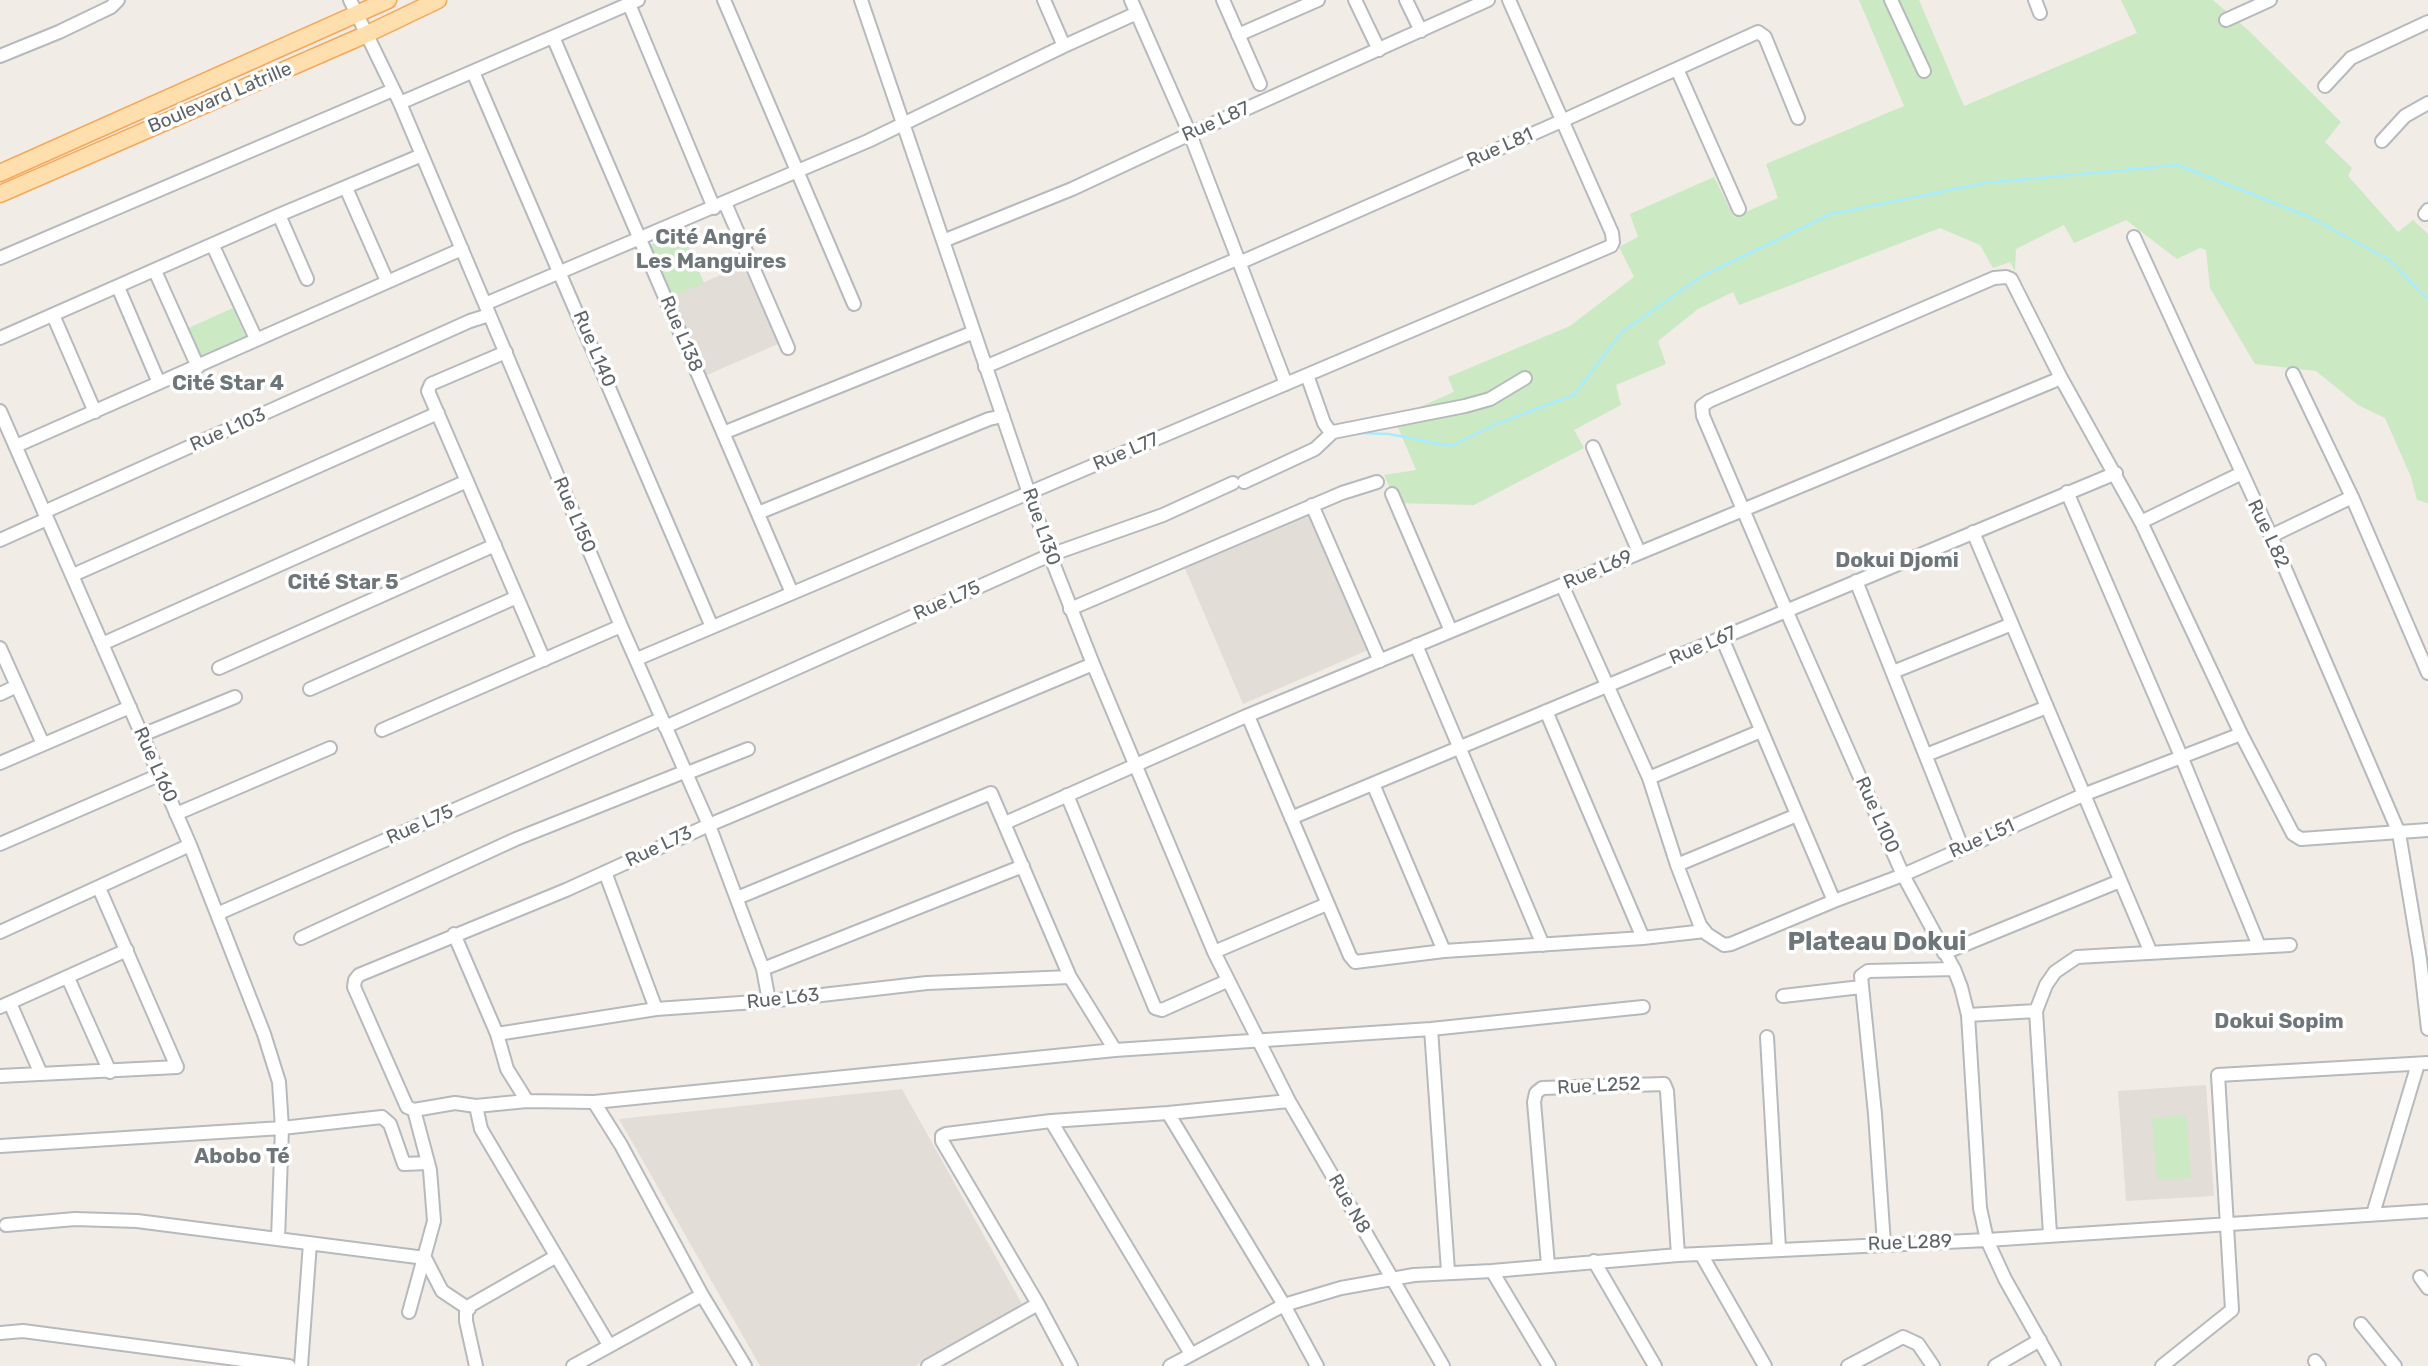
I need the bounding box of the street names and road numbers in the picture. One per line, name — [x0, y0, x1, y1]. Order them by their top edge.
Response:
street label: Boulevard Latrille — [145, 57, 295, 139]
street label: Rue L87 — [1179, 97, 1253, 147]
street label: Rue L81 — [1463, 123, 1537, 173]
street label: Rue L138 — [655, 293, 707, 375]
street label: Rue L140 — [568, 307, 620, 391]
street label: Rue L103 — [187, 403, 269, 457]
street label: Rue L77 — [1090, 428, 1162, 476]
street label: Rue L150 — [548, 474, 600, 556]
street label: Rue L130 — [1017, 485, 1065, 569]
street label: Rue L82 — [2242, 496, 2294, 572]
street label: Rue L69 — [1560, 545, 1636, 595]
street label: Rue L75 — [910, 576, 984, 626]
street label: Rue L67 — [1666, 622, 1740, 670]
street label: Rue L160 — [128, 724, 182, 806]
street label: Rue L100 — [1850, 773, 1904, 857]
street label: Rue L75 — [383, 800, 457, 850]
street label: Rue L51 — [1946, 815, 2018, 863]
street label: Rue L73 — [622, 822, 696, 872]
street label: Rue L63 — [746, 984, 820, 1014]
street label: Rue L252 — [1557, 1072, 1641, 1100]
street label: Rue N8 — [1323, 1170, 1375, 1238]
street label: Rue L289 — [1867, 1230, 1953, 1256]

